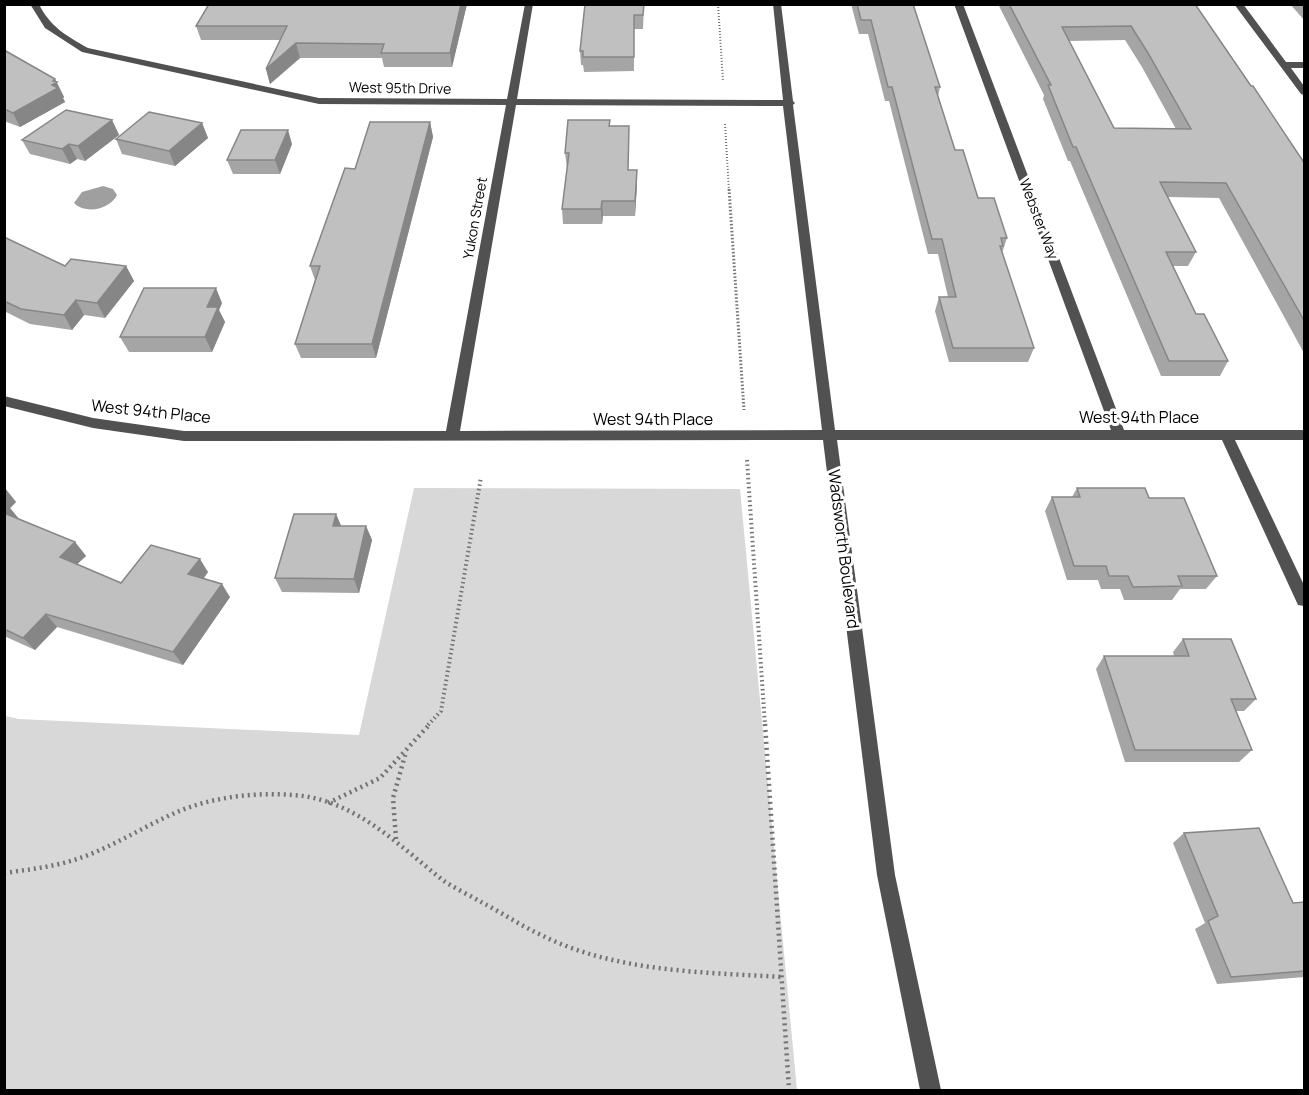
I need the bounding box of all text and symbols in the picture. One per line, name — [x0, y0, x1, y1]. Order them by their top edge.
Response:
street label: West 95th Drive — [349, 77, 451, 98]
street label: Yukon Street — [458, 175, 491, 260]
street label: Webster Way — [1015, 176, 1064, 262]
street label: West 94th Place — [90, 394, 212, 428]
street label: West 94th Place — [1079, 406, 1199, 428]
street label: West 94th Place — [593, 408, 713, 430]
street label: Wadsworth Boulevard — [823, 468, 865, 630]

